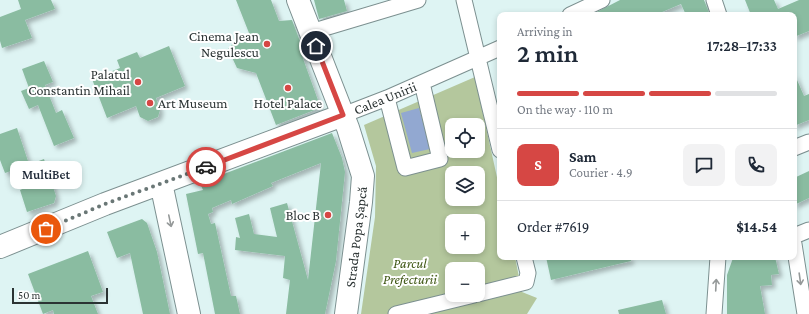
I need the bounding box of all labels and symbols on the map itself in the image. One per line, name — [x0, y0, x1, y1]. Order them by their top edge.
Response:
place label: Cinema Jean Negulescu — [189, 28, 260, 60]
pin — [299, 29, 333, 63]
marker: Cinema Jean Negulescu — [262, 39, 272, 49]
place label: Palatul Constantin Mihail — [28, 66, 130, 98]
marker: Palatul Constantin Mihail — [133, 77, 143, 87]
street label: Calea Unirii — [351, 78, 419, 118]
marker: Hotel Palace — [283, 83, 293, 93]
place label: Art Museum — [158, 95, 228, 111]
place label: Hotel Palace — [254, 95, 322, 111]
marker: Art Museum — [145, 98, 155, 108]
courier — [186, 147, 226, 187]
callout: MultiBet — [10, 161, 82, 189]
street label: Strada Popa Șapcă — [342, 185, 371, 289]
place label: Bloc B — [286, 207, 320, 223]
marker: Bloc B — [323, 210, 333, 220]
pin — [29, 212, 63, 246]
one-way arrow — [166, 214, 174, 227]
park label: Parcul Prefecturii — [383, 255, 437, 287]
one-way arrow — [796, 272, 804, 285]
one-way arrow — [712, 279, 719, 292]
scale bar — [12, 286, 108, 305]

